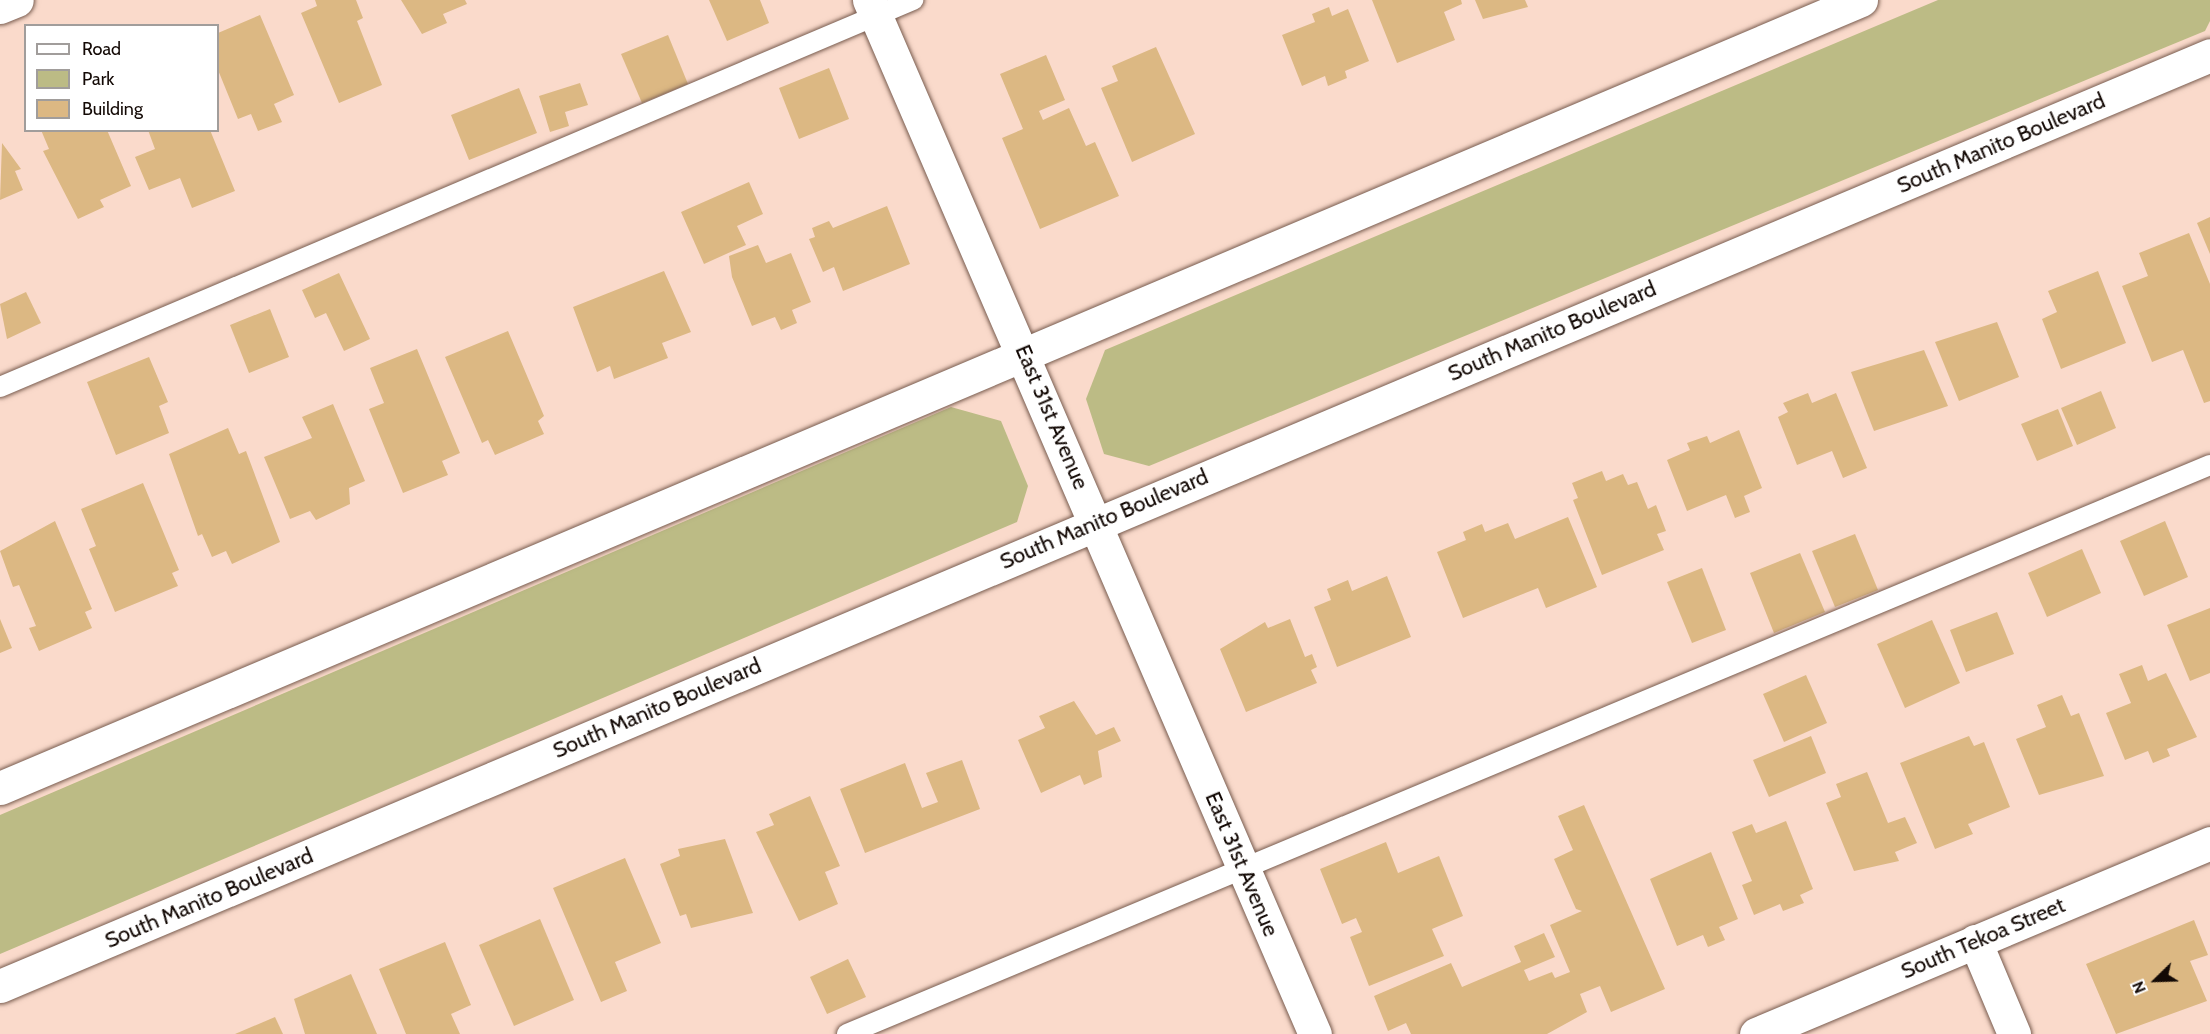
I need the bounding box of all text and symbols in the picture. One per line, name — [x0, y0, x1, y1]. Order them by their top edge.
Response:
legend — [24, 24, 219, 132]
text: Road — [82, 38, 121, 60]
text: Park — [82, 68, 114, 90]
street label: South Manito Boulevard — [1893, 87, 2109, 199]
text: Building — [82, 98, 143, 120]
street label: South Manito Boulevard — [1444, 275, 1660, 387]
street label: East 31st Avenue — [1010, 341, 1094, 493]
street label: South Manito Boulevard — [996, 463, 1212, 575]
street label: South Manito Boulevard — [549, 652, 765, 764]
street label: East 31st Avenue — [1200, 788, 1284, 940]
street label: South Manito Boulevard — [101, 842, 317, 954]
street label: South Tekoa Street — [1897, 892, 2069, 984]
north arrow — [2126, 950, 2186, 1010]
text: N — [2128, 978, 2150, 996]

